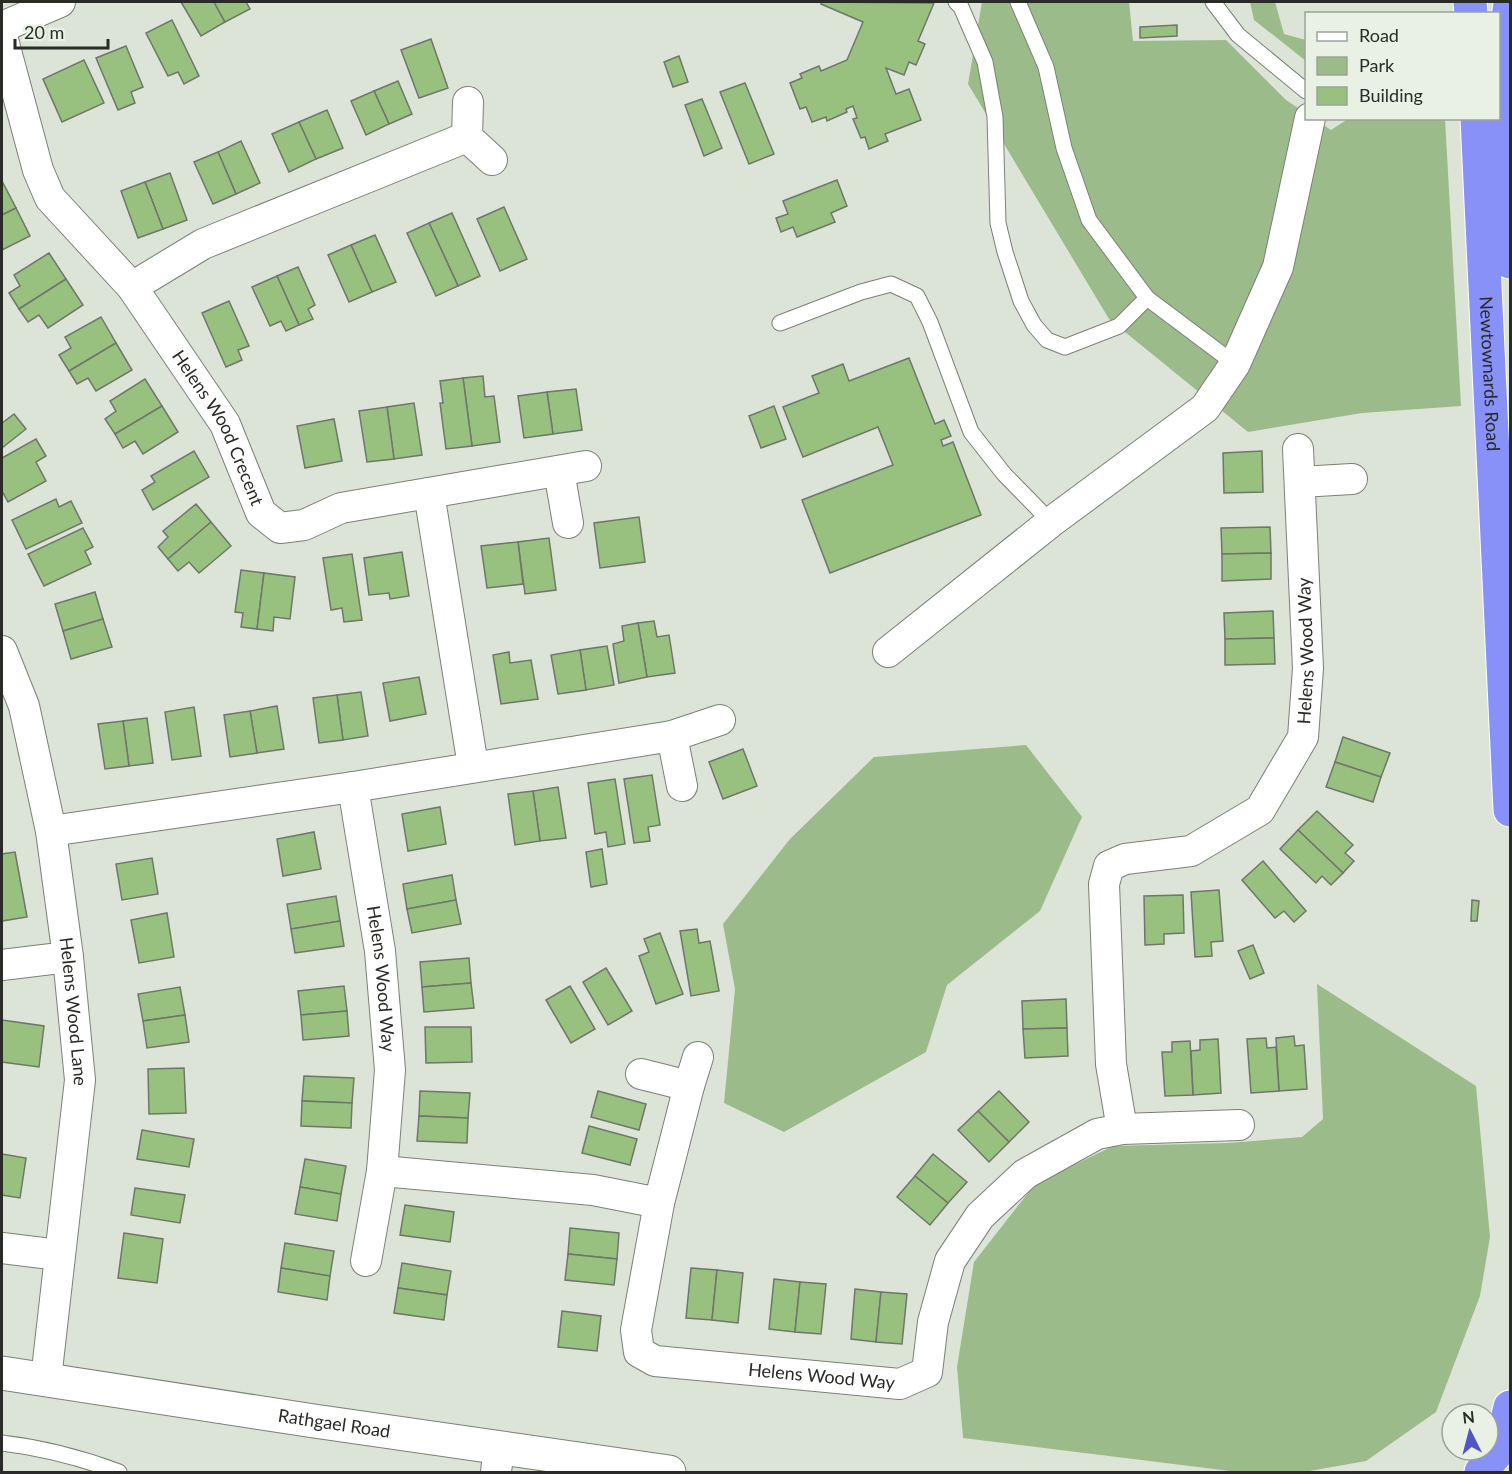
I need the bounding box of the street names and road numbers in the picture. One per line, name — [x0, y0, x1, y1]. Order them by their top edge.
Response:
street label: Newtownards Road — [1476, 296, 1505, 452]
street label: Helens Wood Crecent — [168, 346, 269, 509]
street label: Helens Wood Way — [1292, 576, 1318, 725]
street label: Helens Wood Way — [363, 904, 401, 1054]
street label: Helens Wood Lane — [55, 936, 92, 1087]
street label: Helens Wood Way — [747, 1358, 897, 1394]
street label: Rathgael Road — [277, 1404, 392, 1442]

